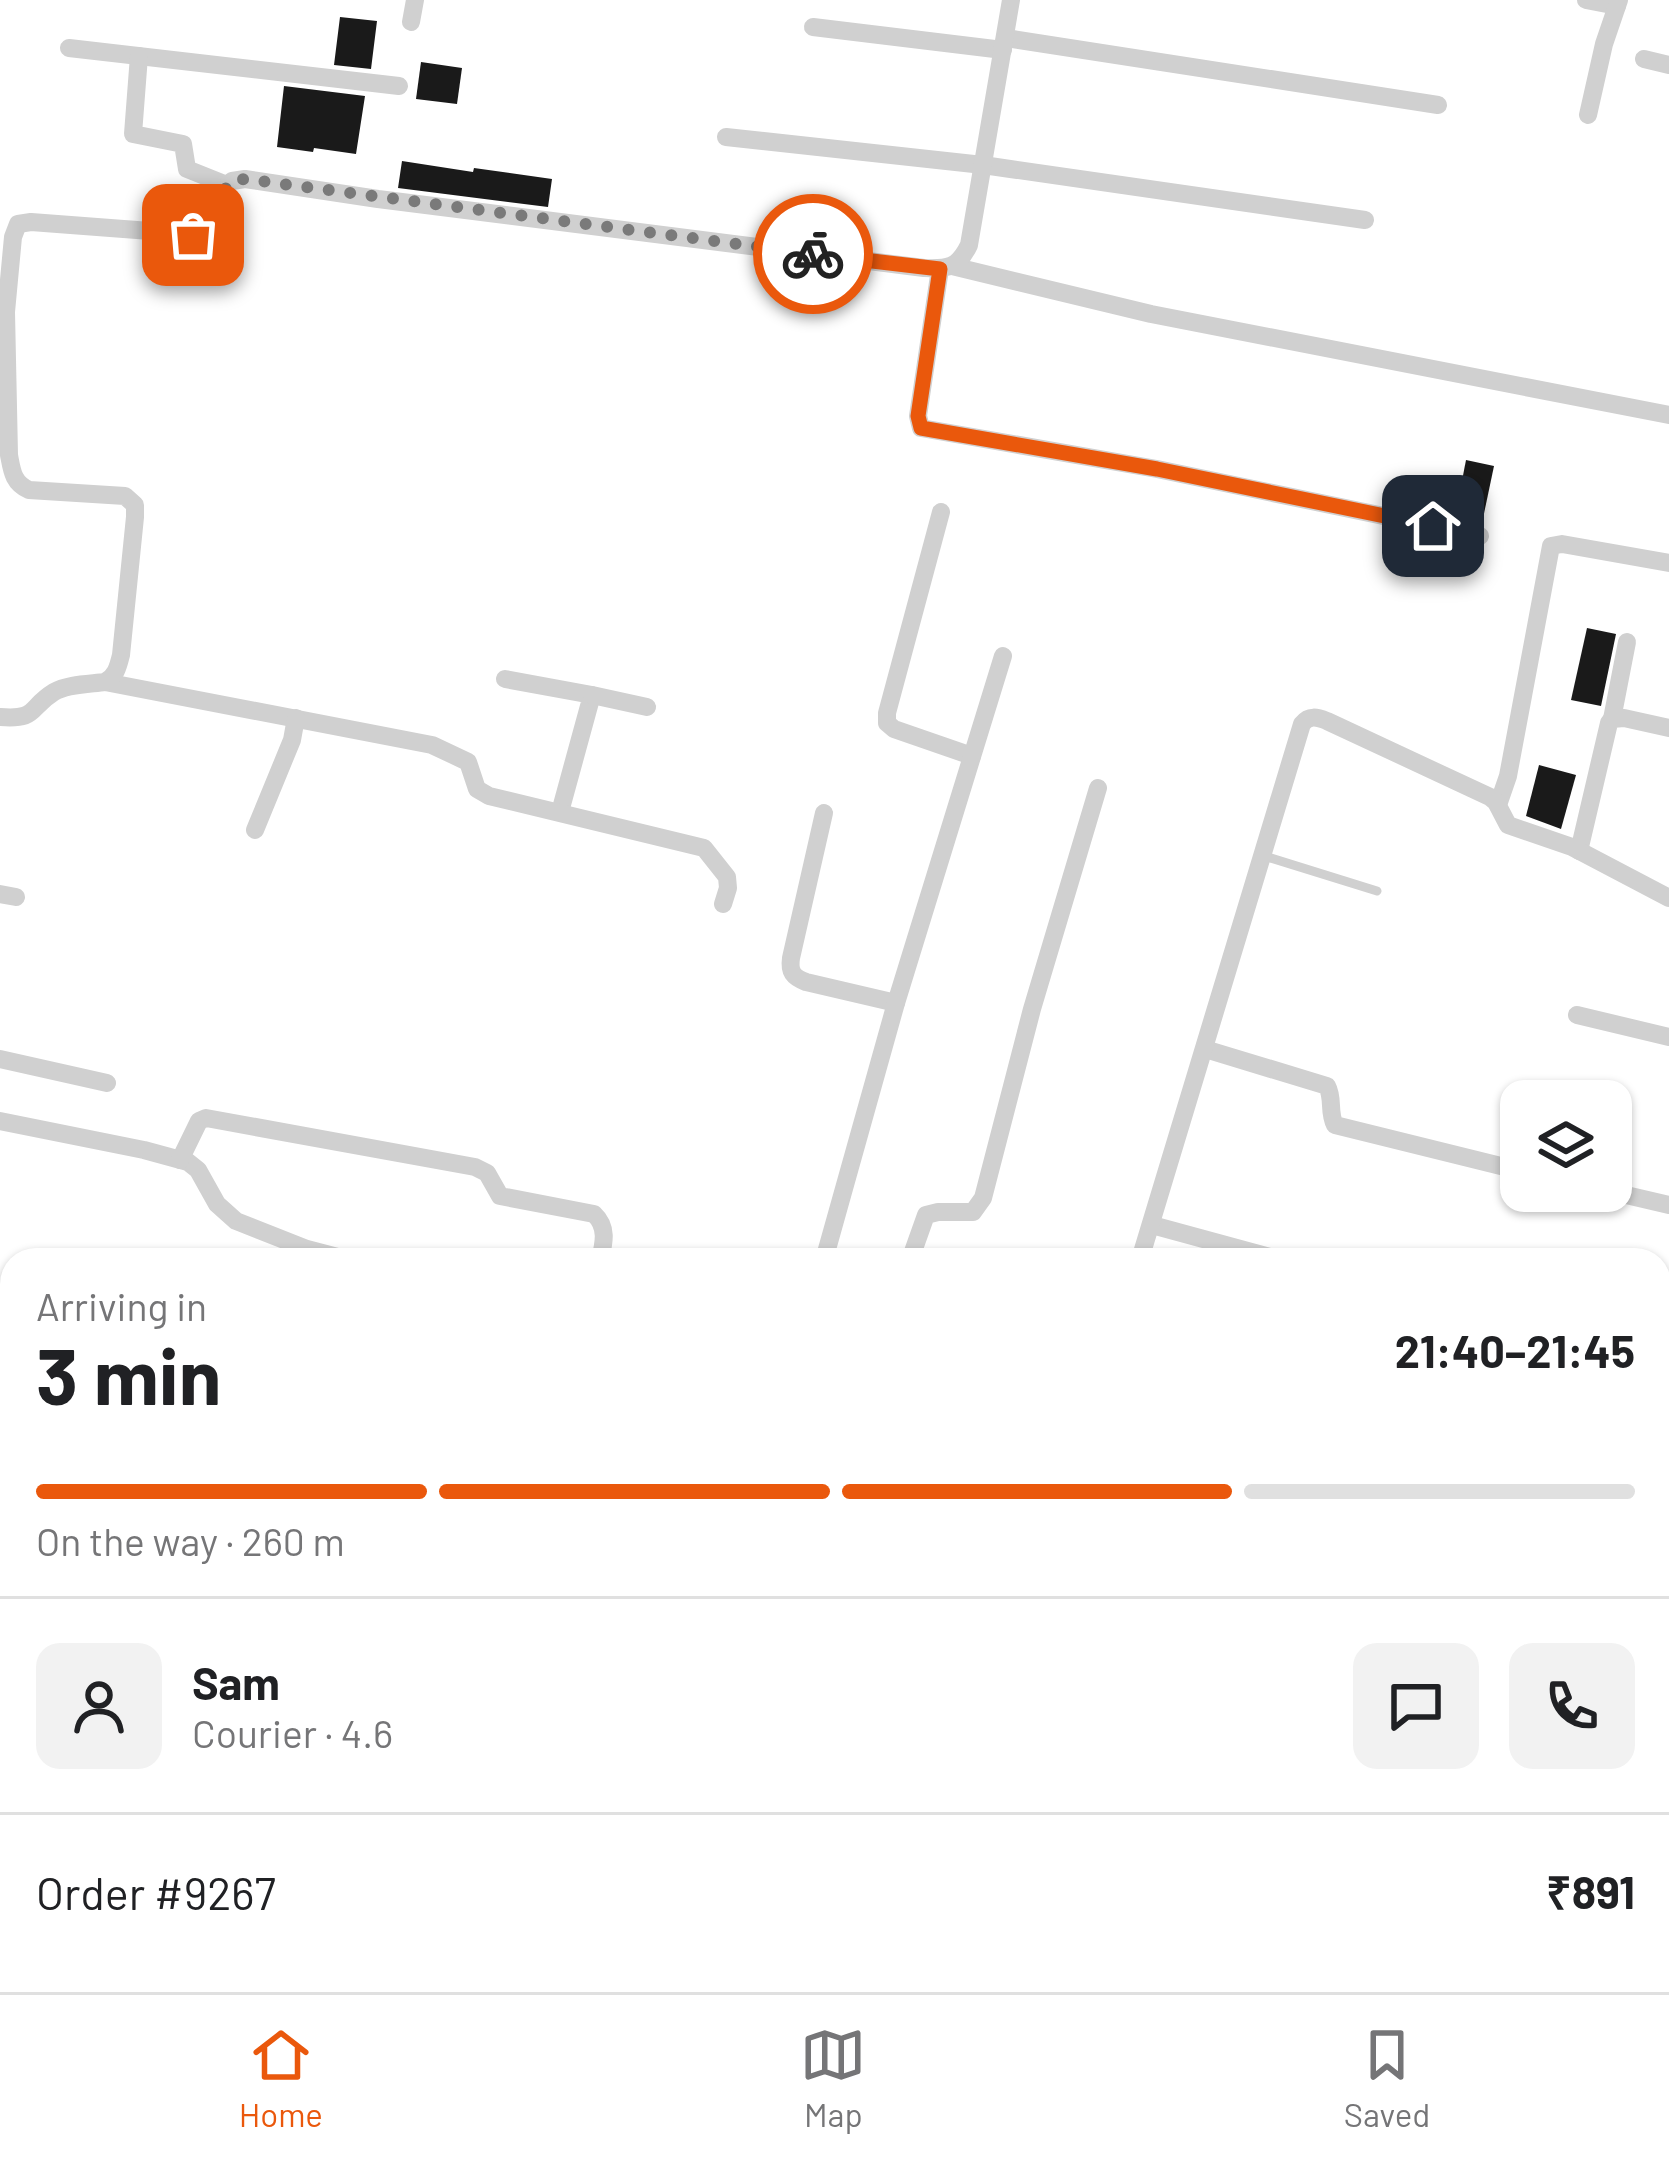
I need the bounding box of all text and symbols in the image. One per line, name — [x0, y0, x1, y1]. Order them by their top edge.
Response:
pin — [142, 184, 244, 286]
courier — [753, 194, 873, 314]
icon: bag — [160, 202, 226, 268]
icon: bike — [780, 221, 846, 287]
pin — [1382, 475, 1484, 577]
icon: home — [1400, 493, 1466, 559]
map controls — [1500, 1080, 1632, 1212]
button: layers — [1500, 1080, 1632, 1212]
text: Arriving in — [36, 1282, 207, 1329]
text: 21:40–21:45 — [1395, 1323, 1635, 1377]
text: 3 min — [36, 1327, 221, 1421]
text: On the way · 260 m — [36, 1517, 345, 1564]
button: person — [36, 1643, 162, 1769]
button: chat — [1353, 1643, 1479, 1769]
button: phone — [1509, 1643, 1635, 1769]
text: Sam — [192, 1655, 280, 1709]
text: Courier · 4.6 — [192, 1709, 393, 1756]
text: ₹891 — [1546, 1864, 1635, 1918]
text: Order #9267 — [36, 1865, 276, 1919]
tab: Home — [239, 2022, 323, 2134]
tab: Map — [800, 2022, 866, 2134]
tab: Saved — [1344, 2022, 1430, 2134]

